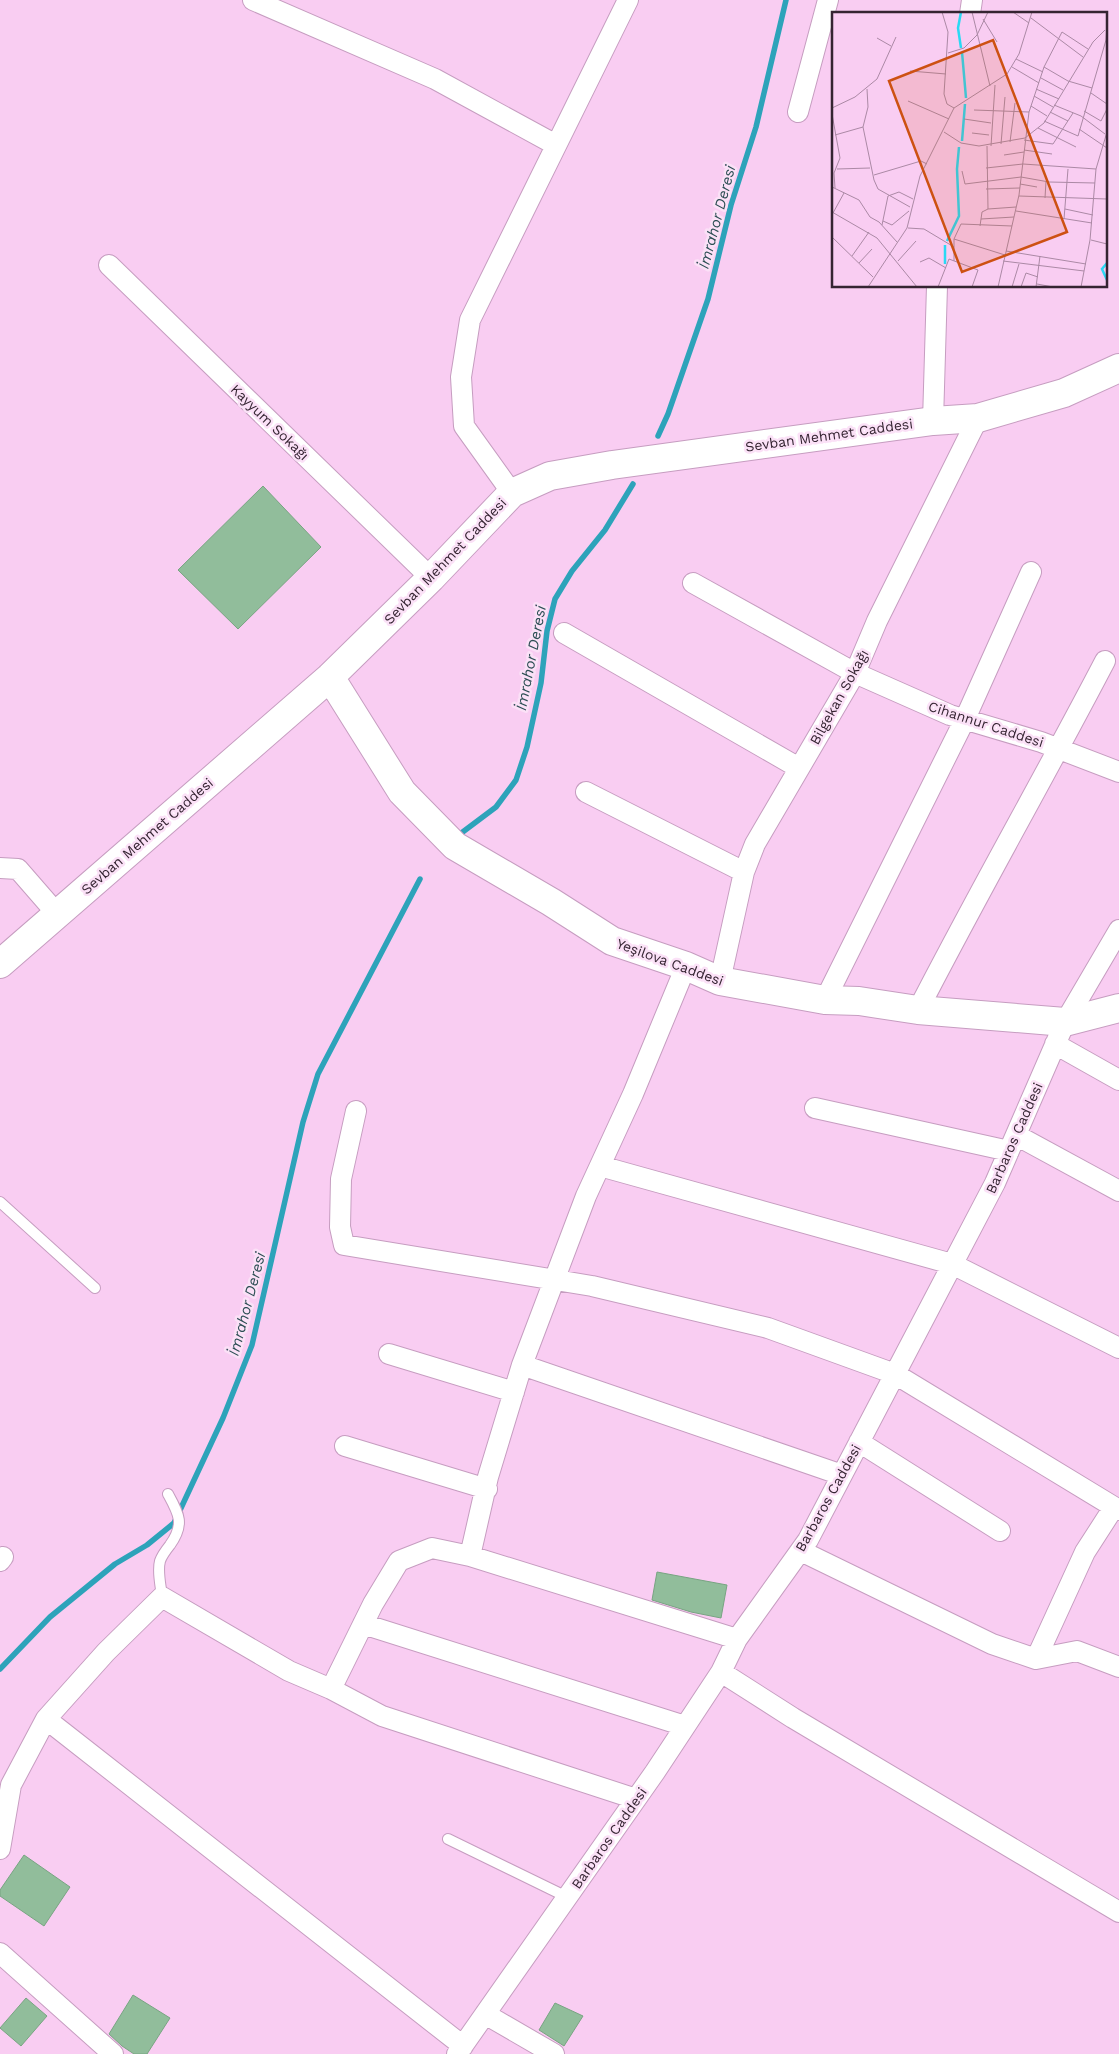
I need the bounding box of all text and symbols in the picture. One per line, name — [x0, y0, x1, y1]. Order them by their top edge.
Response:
inset map — [832, 12, 1106, 288]
water label: İmrahor Deresi — [695, 162, 740, 271]
street label: Kayyum Sokağı — [228, 381, 312, 463]
street label: Sevban Mehmet Caddesi — [744, 415, 914, 455]
street label: Sevban Mehmet Caddesi — [381, 495, 509, 627]
water label: İmrahor Deresi — [512, 603, 550, 712]
street label: Bilgekan Sokağı — [806, 647, 872, 747]
street label: Cihannur Caddesi — [926, 698, 1046, 750]
street label: Sevban Mehmet Caddesi — [78, 775, 216, 897]
street label: Yeşilova Caddesi — [614, 935, 726, 989]
street label: Barbaros Caddesi — [982, 1080, 1046, 1196]
water label: İmrahor Deresi — [225, 1249, 270, 1358]
street label: Barbaros Caddesi — [792, 1442, 864, 1554]
street label: Barbaros Caddesi — [568, 1784, 650, 1892]

